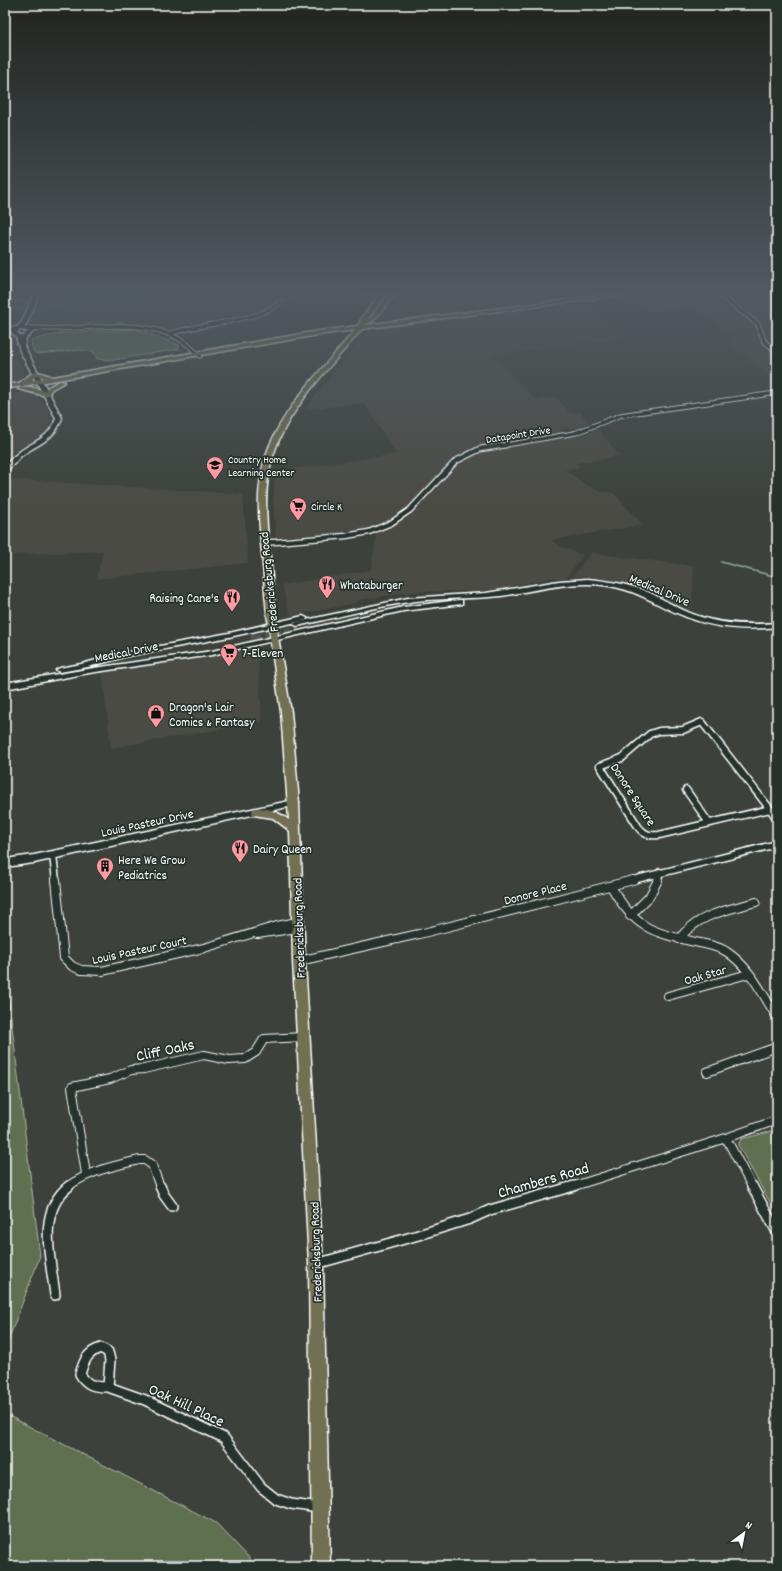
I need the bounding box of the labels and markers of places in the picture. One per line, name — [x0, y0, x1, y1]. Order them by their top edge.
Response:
place label: Country Home Learning Center — [228, 453, 295, 482]
school or university icon: Country Home Learning Center — [205, 455, 225, 480]
supermarket icon: Circle K — [288, 496, 308, 521]
place label: Circle K — [311, 500, 342, 516]
restaurant icon: Whataburger — [317, 574, 337, 599]
place label: Whataburger — [340, 577, 403, 596]
restaurant icon: Raising Cane's — [222, 587, 242, 612]
place label: Raising Cane's — [149, 590, 219, 609]
supermarket icon: 7-Eleven — [219, 642, 239, 667]
place label: 7-Eleven — [242, 645, 283, 664]
place label: Dragon's Lair Comics & Fantasy — [169, 699, 255, 733]
shop icon: Dragon's Lair Comics & Fantasy — [146, 703, 166, 728]
restaurant icon: Dairy Queen — [230, 838, 250, 863]
place label: Dairy Queen — [253, 841, 312, 860]
place label: Here We Grow Pediatrics — [118, 852, 186, 886]
building icon: Here We Grow Pediatrics — [95, 856, 115, 881]

